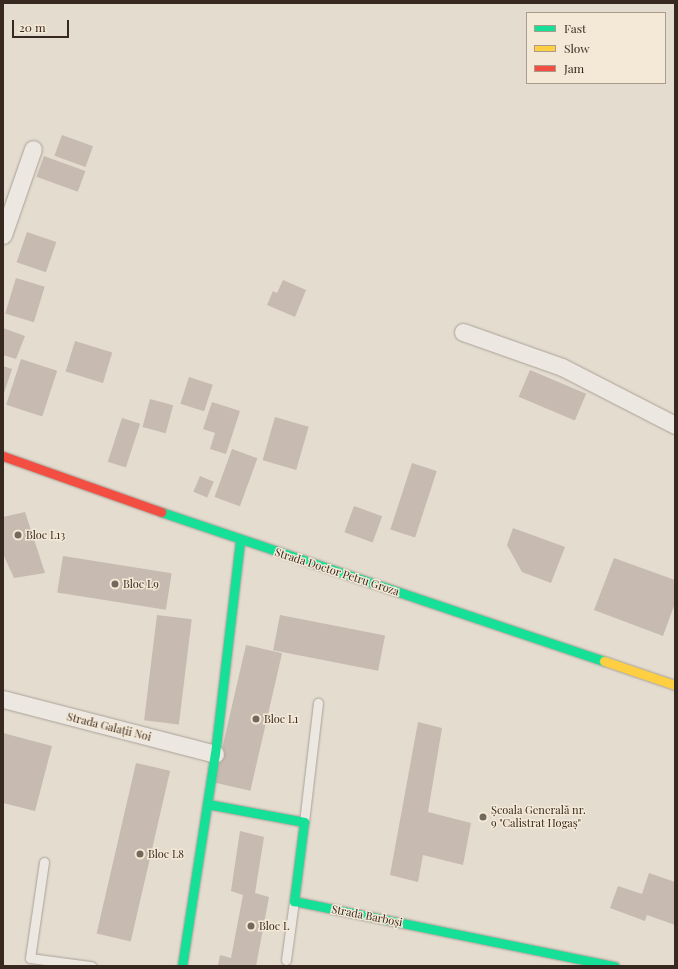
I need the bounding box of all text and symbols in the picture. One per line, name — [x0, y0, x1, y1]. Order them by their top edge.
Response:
scale bar — [14, 12, 71, 38]
legend — [526, 12, 666, 84]
text: 20 m — [19, 19, 46, 35]
text: Fast — [564, 20, 586, 36]
text: Slow — [564, 40, 590, 56]
text: Jam — [564, 60, 584, 76]
place label: Bloc L13 — [26, 528, 65, 542]
marker: Bloc L13 — [13, 530, 23, 540]
street label: Strada Doctor Petru Groza — [273, 546, 401, 598]
place label: Bloc L9 — [123, 577, 159, 591]
marker: Bloc L9 — [110, 579, 120, 589]
street label: Strada Galații Noi — [65, 710, 153, 744]
place label: Bloc L1 — [264, 712, 298, 726]
marker: Bloc L1 — [251, 714, 261, 724]
place label: Școala Generală nr. 9 "Calistrat Hogaș" — [491, 804, 586, 830]
marker: Școala Generală nr. 9 "Calistrat Hogaș" — [478, 812, 488, 822]
place label: Bloc L8 — [148, 847, 184, 861]
marker: Bloc L8 — [135, 849, 145, 859]
street label: Strada Barboși — [330, 903, 404, 929]
place label: Bloc L — [259, 919, 289, 933]
marker: Bloc L — [246, 921, 256, 931]

